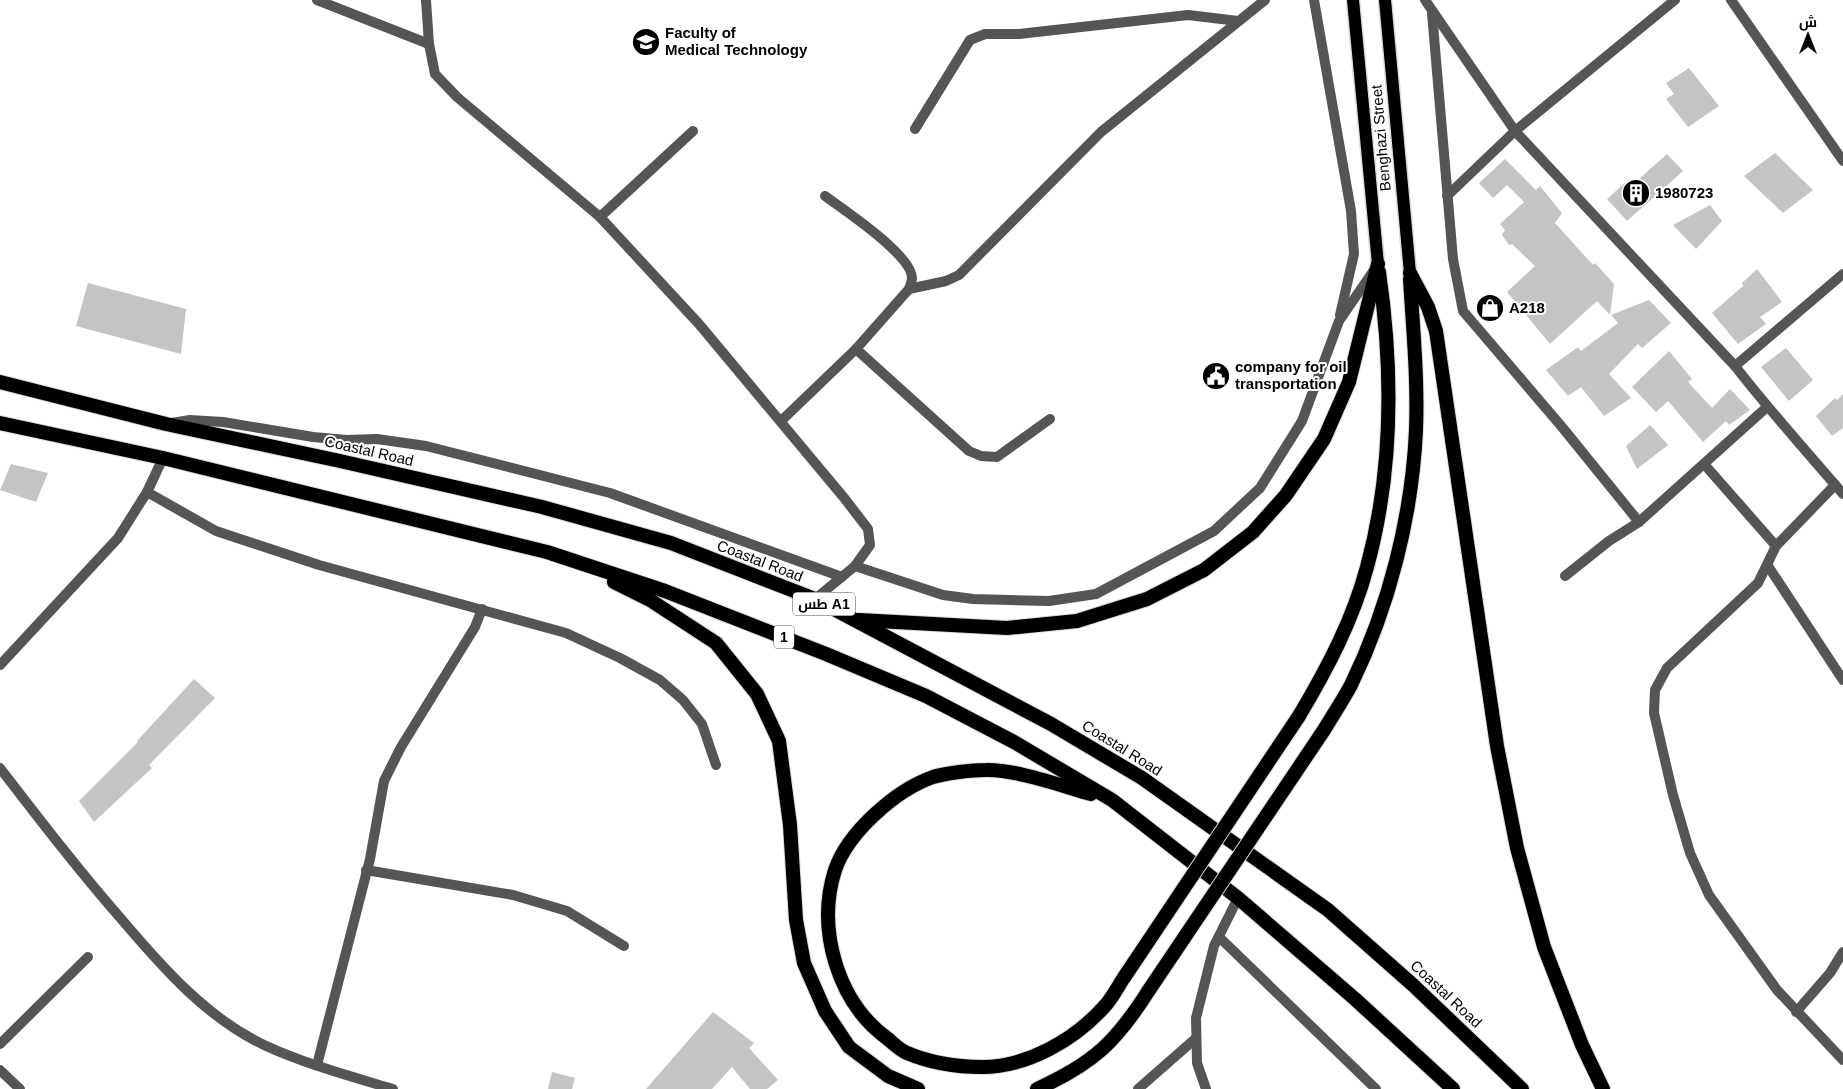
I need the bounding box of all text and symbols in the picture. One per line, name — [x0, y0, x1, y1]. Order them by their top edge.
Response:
north arrow — [1783, 10, 1833, 60]
text: ش — [1799, 14, 1817, 31]
place label: Faculty of Medical Technology — [665, 24, 808, 58]
school or university icon: Faculty of Medical Technology — [631, 27, 661, 57]
street label: Benghazi Street — [1367, 83, 1394, 192]
building icon: 1980723 — [1621, 178, 1651, 208]
place label: 1980723 — [1655, 184, 1713, 201]
shop icon: A218 — [1475, 293, 1505, 323]
place label: A218 — [1509, 299, 1545, 316]
place label: company for oil transportation — [1235, 358, 1347, 392]
public building icon: company for oil transportation — [1201, 361, 1231, 391]
street label: Coastal Road — [323, 432, 415, 469]
street label: Coastal Road — [715, 536, 806, 585]
road number: طس A1 — [793, 592, 855, 616]
road number: 1 — [774, 626, 794, 649]
street label: Coastal Road — [1079, 716, 1165, 779]
street label: Coastal Road — [1407, 956, 1485, 1031]

